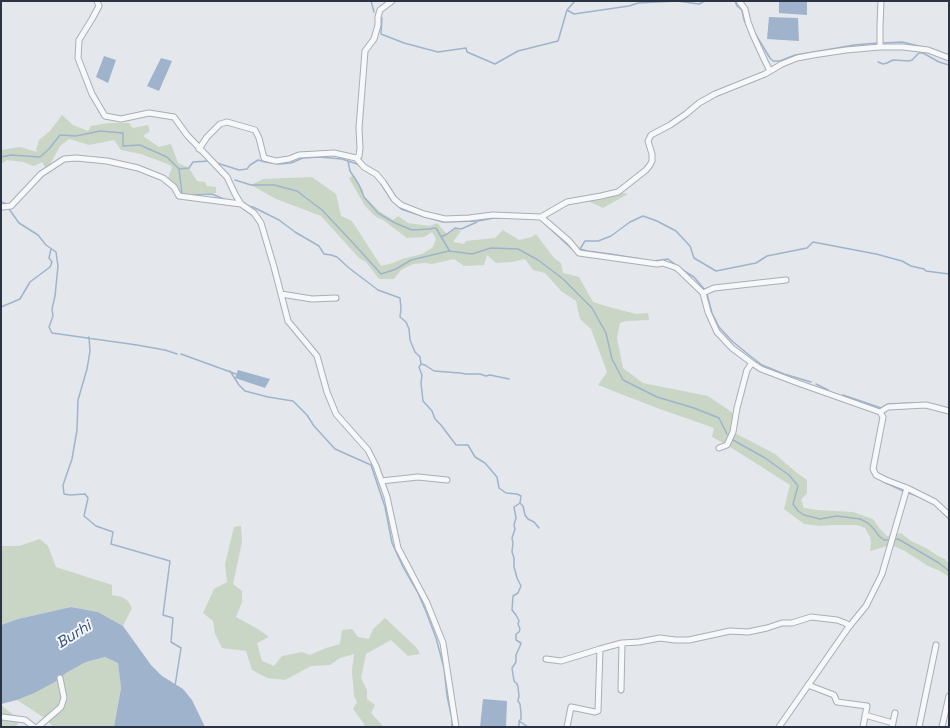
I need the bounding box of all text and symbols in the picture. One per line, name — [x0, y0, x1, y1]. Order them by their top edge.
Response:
water label: Burhi — [53, 617, 95, 653]

